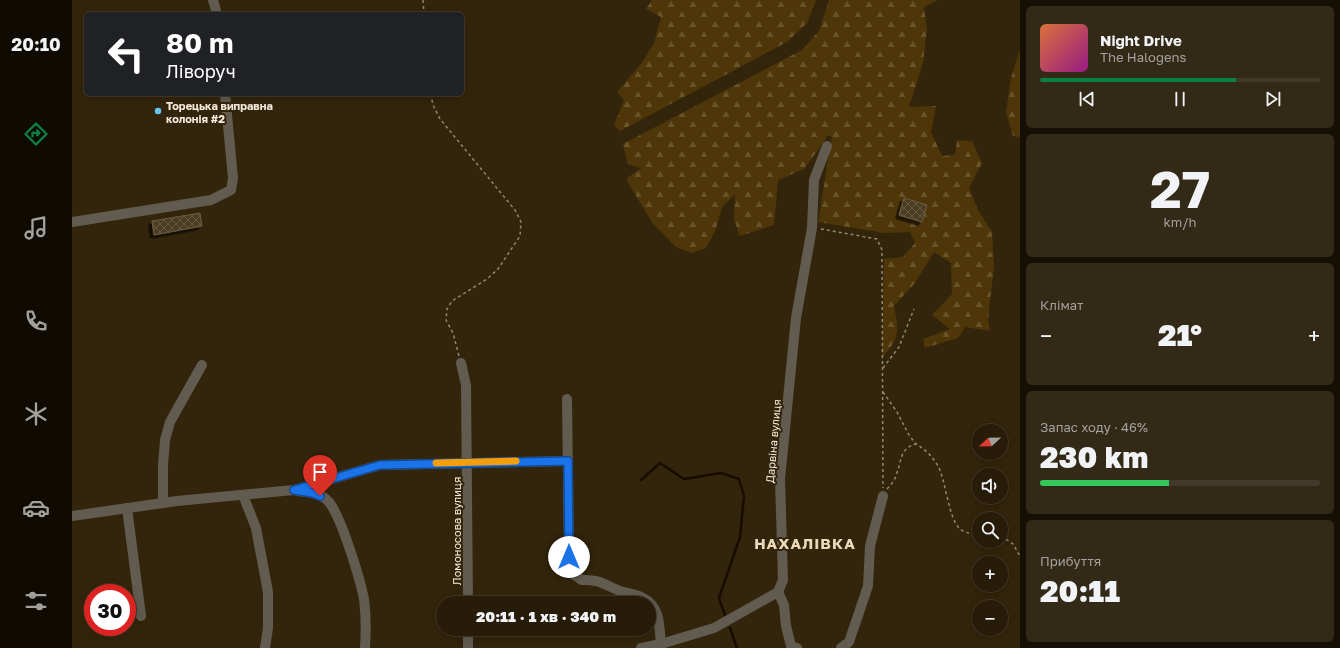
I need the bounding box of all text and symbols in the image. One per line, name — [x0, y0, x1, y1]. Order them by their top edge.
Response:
text: 80 m — [166, 26, 234, 59]
icon: left — [100, 28, 152, 80]
text: Night Drive — [1100, 31, 1182, 49]
text: 20:10 — [11, 33, 61, 55]
text: The Halogens — [1100, 49, 1186, 65]
text: Ліворуч — [166, 60, 236, 82]
icon: previous — [1076, 88, 1098, 110]
icon: pause — [1169, 88, 1191, 110]
icon: next — [1262, 88, 1284, 110]
place label: Торецька виправна колонія #2 — [166, 99, 273, 125]
marker: Торецька виправна колонія #2 — [153, 106, 163, 116]
icon: directions — [22, 120, 50, 148]
text: 27 — [1150, 157, 1210, 219]
icon: music — [22, 214, 50, 242]
text: km/h — [1163, 214, 1197, 230]
text: Клімат — [1040, 297, 1083, 313]
icon: phone — [22, 307, 50, 335]
text: 21° — [1158, 317, 1202, 353]
text: − — [1040, 322, 1052, 349]
text: + — [1308, 322, 1320, 349]
street label: Дарвіна вулиця — [763, 399, 783, 483]
icon: climate — [22, 400, 50, 428]
text: Запас ходу · 46% — [1040, 419, 1148, 435]
north arrow — [972, 424, 1008, 460]
map controls — [972, 424, 1008, 636]
text: 230 km — [1040, 439, 1148, 475]
pin — [303, 455, 337, 496]
icon: arrive — [309, 461, 331, 483]
button: sound — [972, 468, 1008, 504]
street label: Ломоносова вулиця — [450, 477, 463, 585]
icon: car — [22, 494, 50, 522]
button: search — [972, 512, 1008, 548]
district label: НАХАЛІВКА — [754, 534, 856, 552]
position arrow — [548, 536, 590, 578]
text: Прибуття — [1040, 553, 1101, 569]
button: + — [972, 556, 1008, 592]
text: 20:11 — [1040, 573, 1120, 609]
speed limit sign: 30 — [84, 584, 136, 636]
icon: filters — [22, 587, 50, 615]
button: − — [972, 600, 1008, 636]
text: 20:11 · 1 хв · 340 m — [476, 607, 616, 625]

